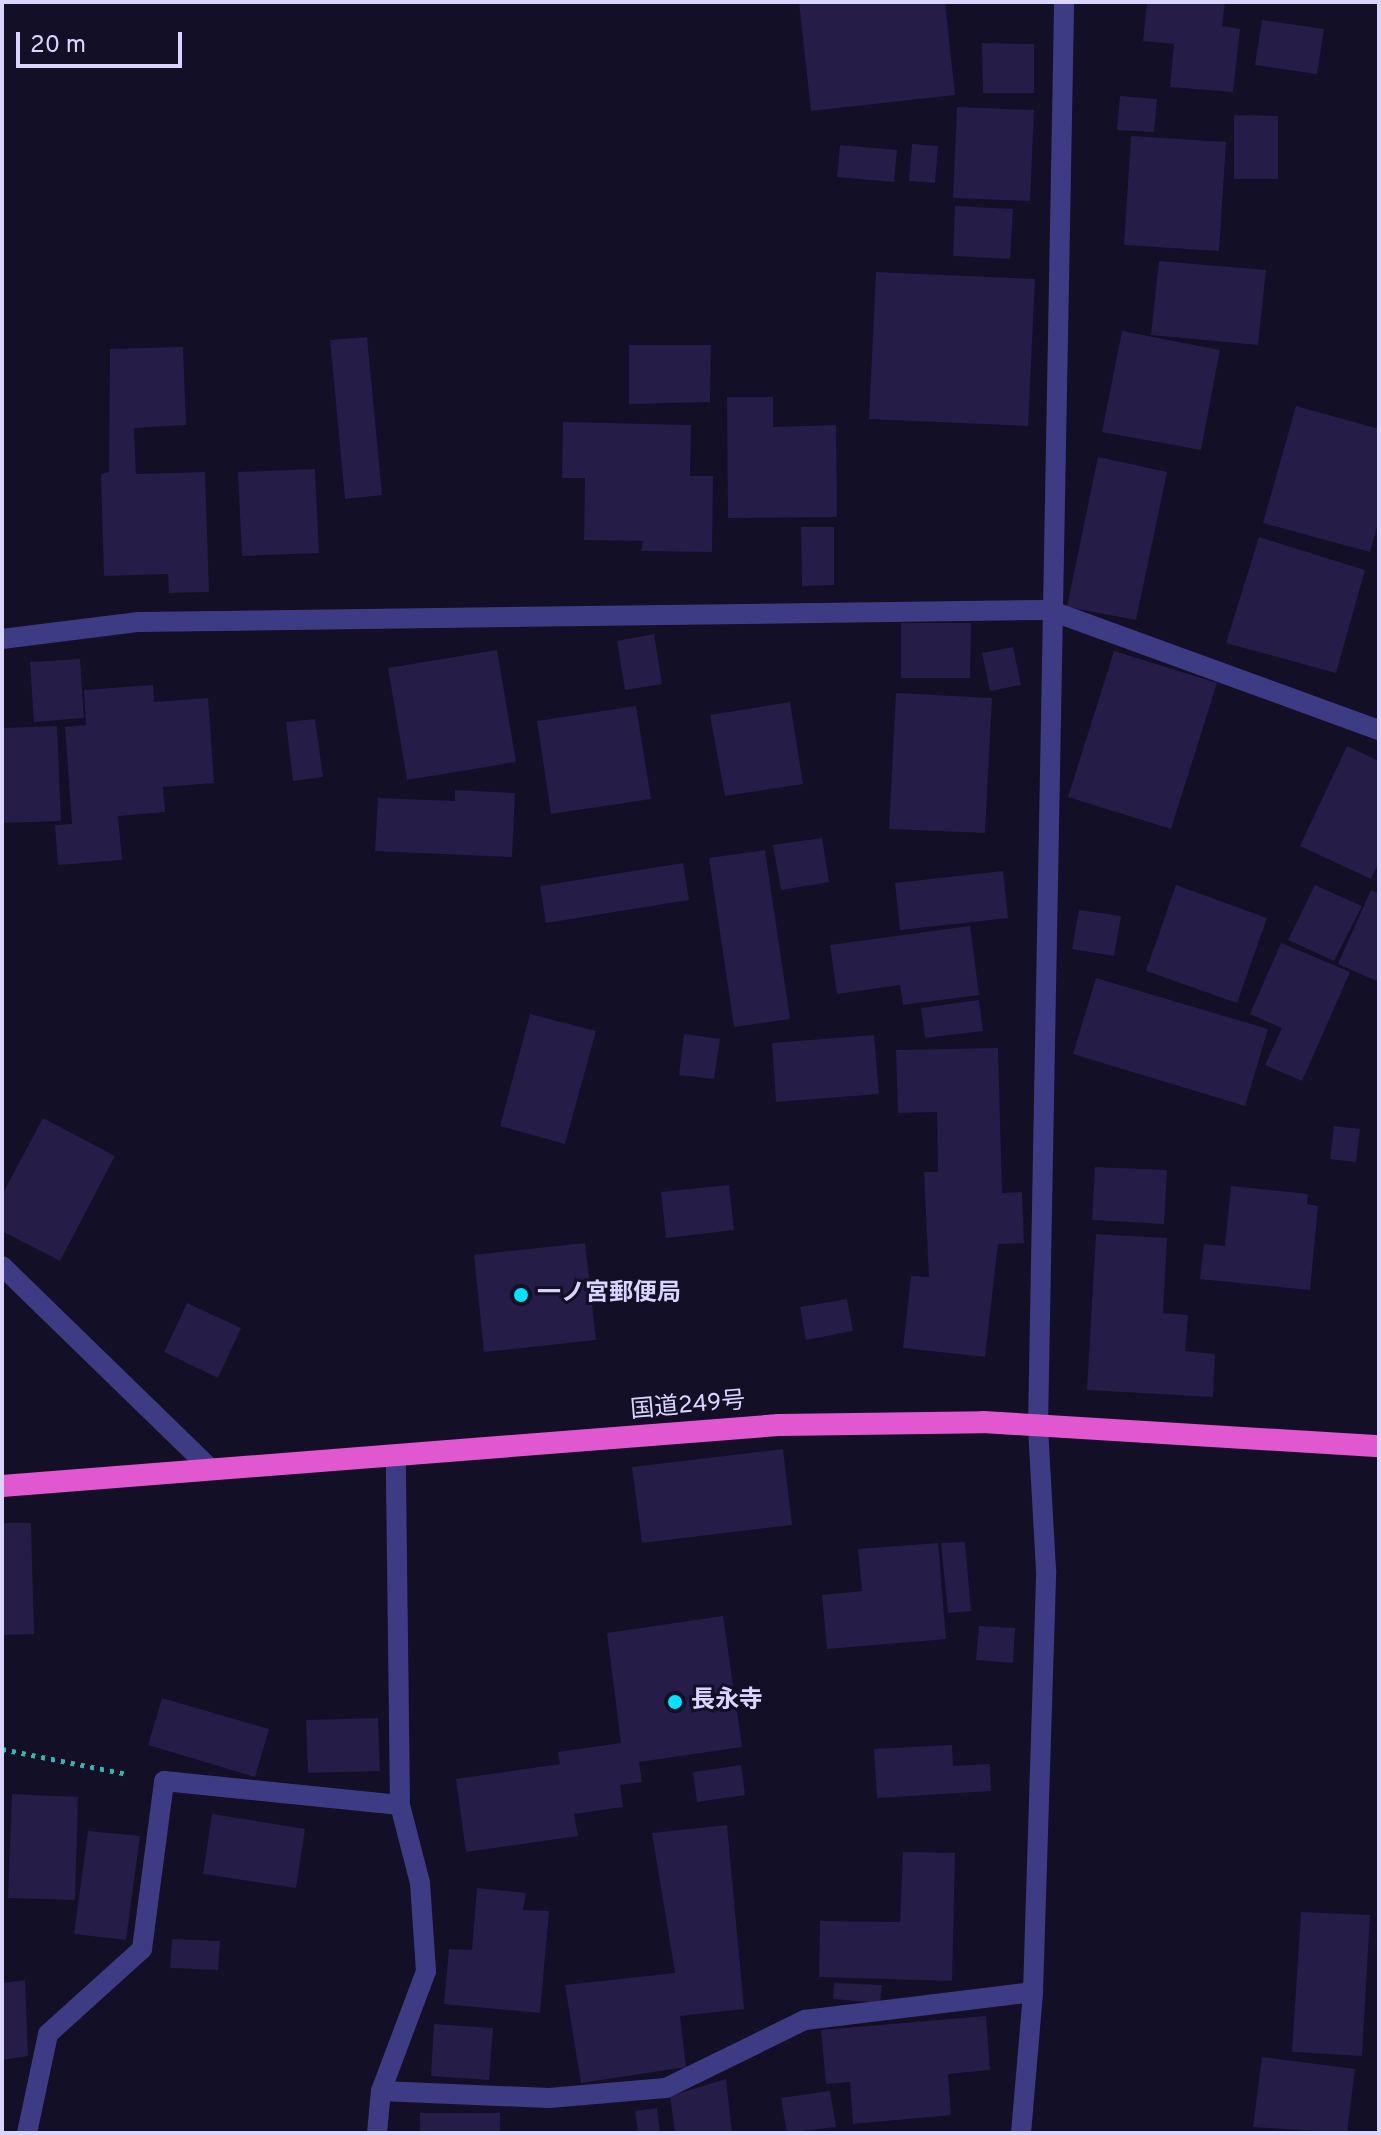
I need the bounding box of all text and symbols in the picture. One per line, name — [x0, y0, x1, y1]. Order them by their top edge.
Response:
scale bar — [20, 16, 186, 66]
text: 20 m — [30, 31, 86, 61]
place label: 一ノ宮郵便局 — [537, 1281, 681, 1309]
marker: 一ノ宮郵便局 — [512, 1286, 530, 1304]
street label: 国道249号 — [629, 1388, 747, 1426]
place label: 長永寺 — [691, 1688, 763, 1716]
marker: 長永寺 — [666, 1693, 684, 1711]

